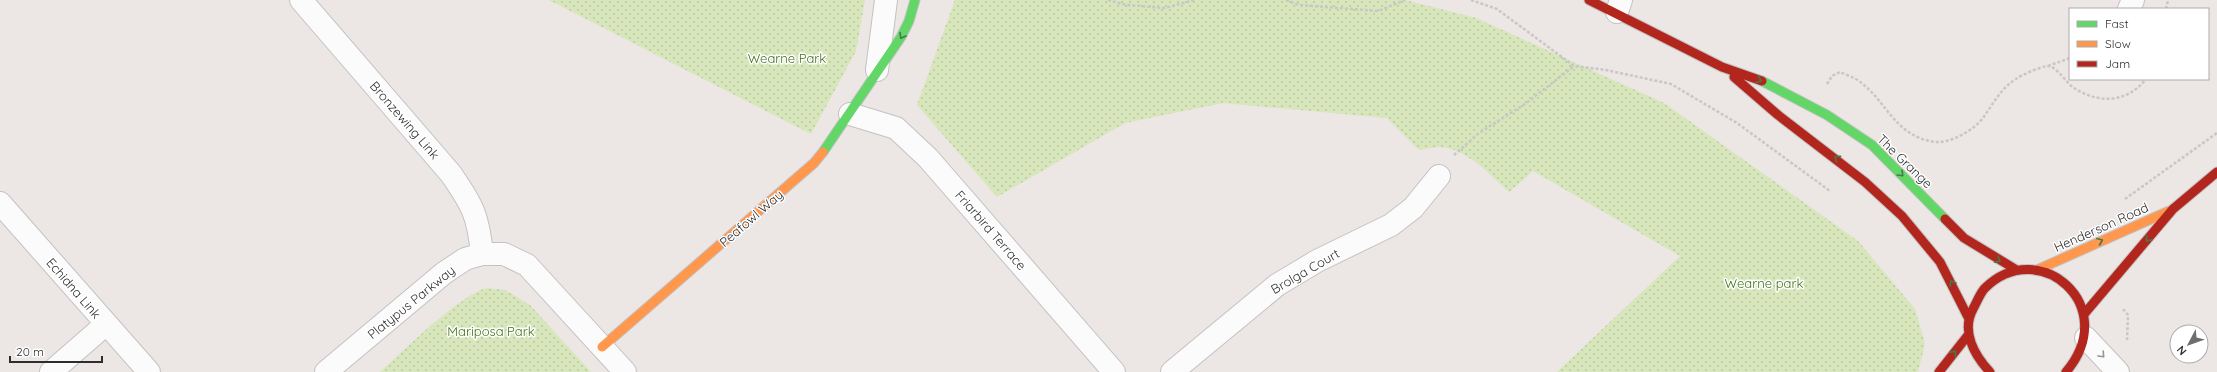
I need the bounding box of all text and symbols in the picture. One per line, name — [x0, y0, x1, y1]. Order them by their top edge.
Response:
legend — [2069, 8, 2209, 80]
text: Fast — [2105, 16, 2129, 31]
one-way arrow — [899, 32, 907, 39]
text: Slow — [2105, 36, 2131, 51]
park label: Wearne Park — [748, 50, 826, 66]
text: Jam — [2105, 56, 2130, 71]
one-way arrow — [1755, 76, 1762, 84]
street label: Bronzewing Link — [367, 78, 443, 162]
street label: The Grange — [1874, 131, 1936, 191]
one-way arrow — [1834, 155, 1841, 163]
one-way arrow — [1896, 169, 1904, 177]
street label: Peafowl Way — [716, 186, 786, 250]
street label: Friarbird Terrace — [952, 187, 1030, 273]
street label: Henderson Road — [2051, 199, 2151, 255]
one-way arrow — [2145, 234, 2152, 242]
one-way arrow — [2096, 238, 2104, 246]
street label: Brolga Court — [1268, 245, 1342, 297]
street label: Echidna Link — [43, 254, 105, 322]
one-way arrow — [1994, 256, 2001, 263]
street label: Platypus Parkway — [364, 262, 458, 342]
park label: Wearne park — [1725, 275, 1803, 291]
one-way arrow — [1950, 280, 1957, 287]
park label: Mariposa Park — [447, 323, 535, 339]
north arrow — [2169, 324, 2209, 364]
scale bar — [10, 338, 102, 364]
text: N — [2174, 343, 2189, 358]
text: 20 m — [16, 344, 44, 359]
one-way arrow — [1949, 350, 1956, 357]
one-way arrow — [2097, 350, 2105, 358]

